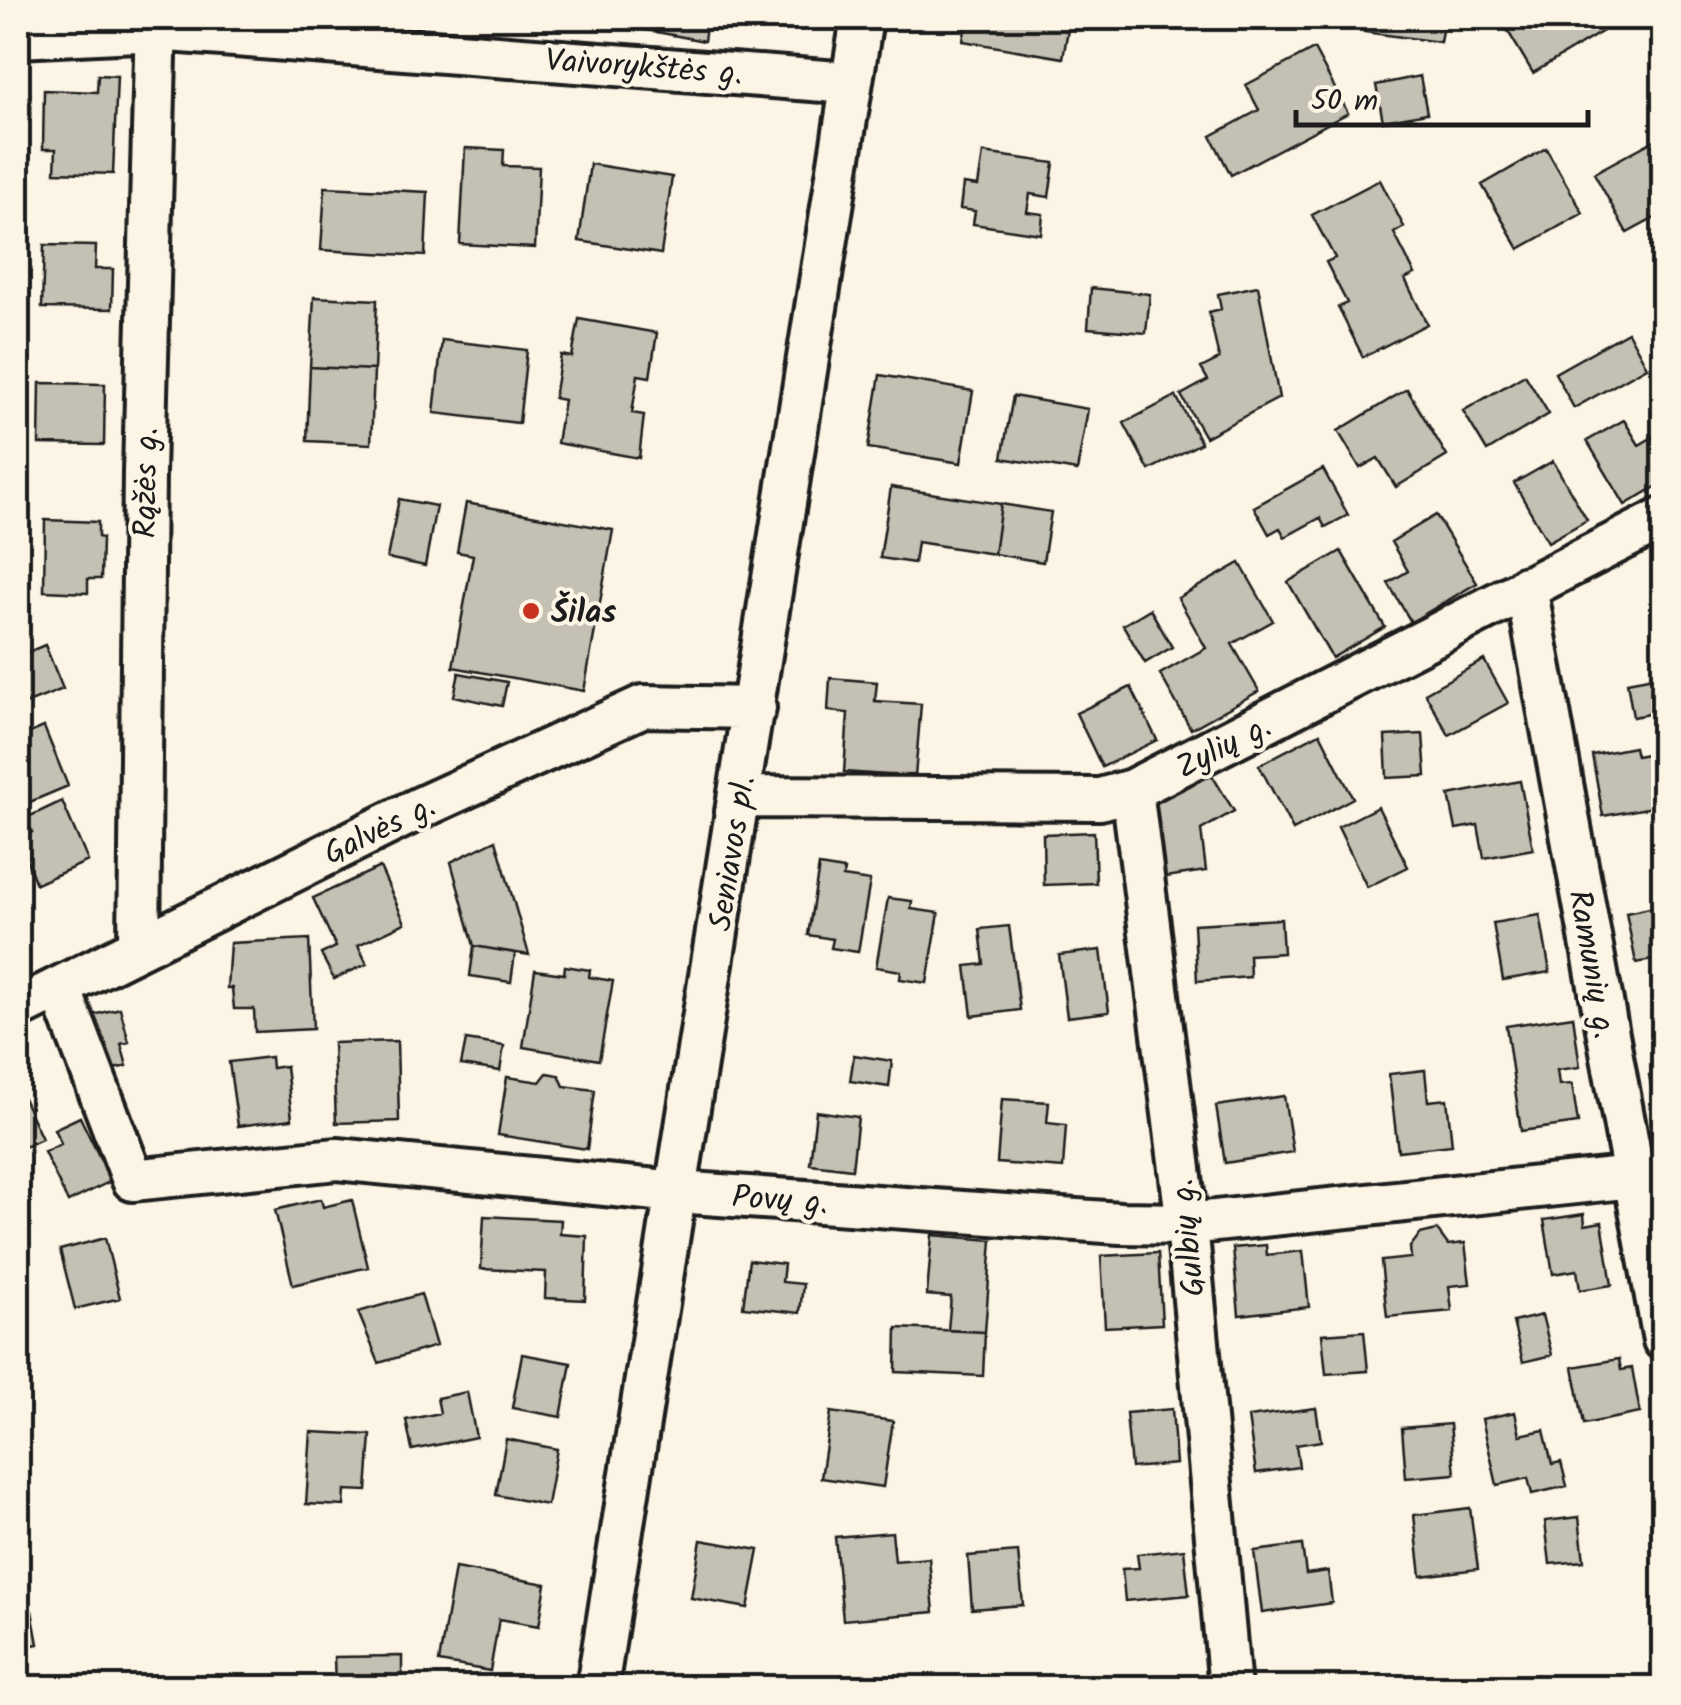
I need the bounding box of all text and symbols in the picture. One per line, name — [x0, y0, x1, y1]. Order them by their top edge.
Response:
street label: Vaivorykštės g. — [544, 36, 744, 101]
scale bar — [1296, 65, 1588, 127]
text: 50 m — [1311, 78, 1378, 126]
street label: Rąžės g. — [121, 427, 174, 539]
place label: Šilas — [551, 588, 616, 639]
marker: Šilas — [520, 600, 542, 622]
street label: Zylių g. — [1167, 703, 1281, 794]
street label: Seniavos pl. — [696, 772, 771, 935]
street label: Galvės g. — [315, 782, 445, 880]
street label: Ramunių g. — [1552, 886, 1629, 1043]
street label: Povų g. — [730, 1173, 830, 1230]
street label: Gulbių g. — [1158, 1176, 1221, 1299]

